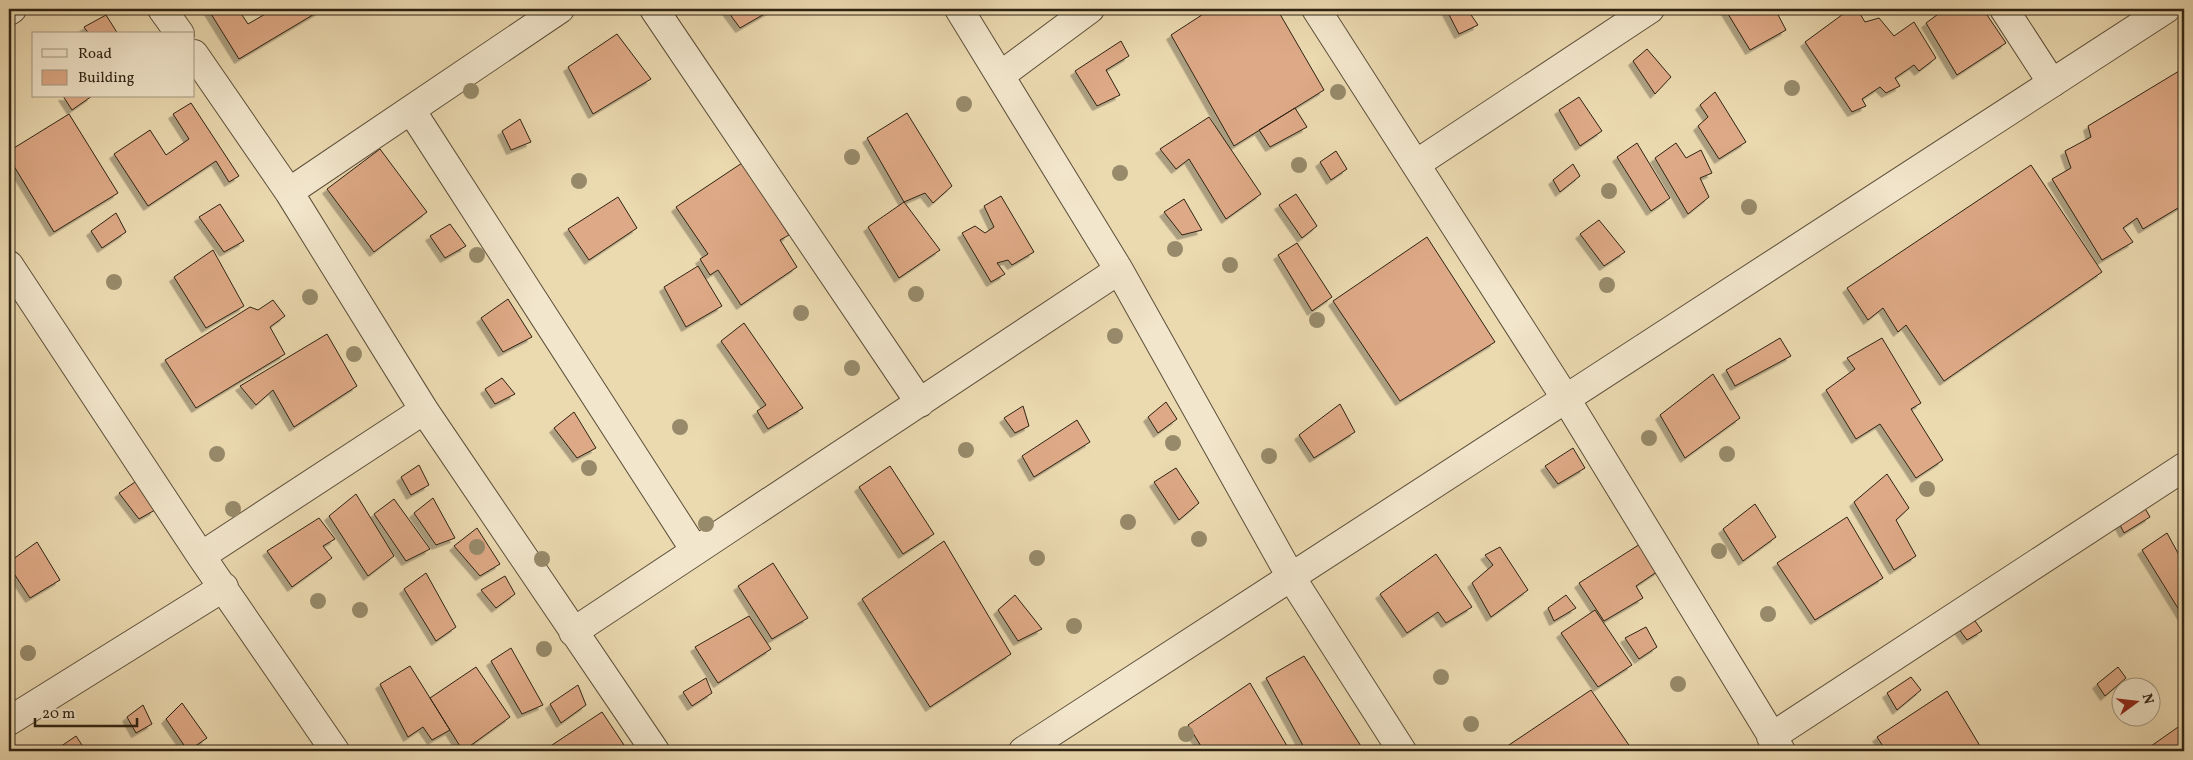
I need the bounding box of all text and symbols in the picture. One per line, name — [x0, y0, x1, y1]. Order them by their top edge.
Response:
legend — [32, 32, 195, 98]
text: Road — [78, 44, 112, 65]
text: Building — [78, 68, 135, 89]
north arrow — [2110, 678, 2160, 728]
text: N — [2137, 692, 2158, 706]
scale bar — [35, 695, 138, 727]
text: 20 m — [42, 704, 75, 725]

